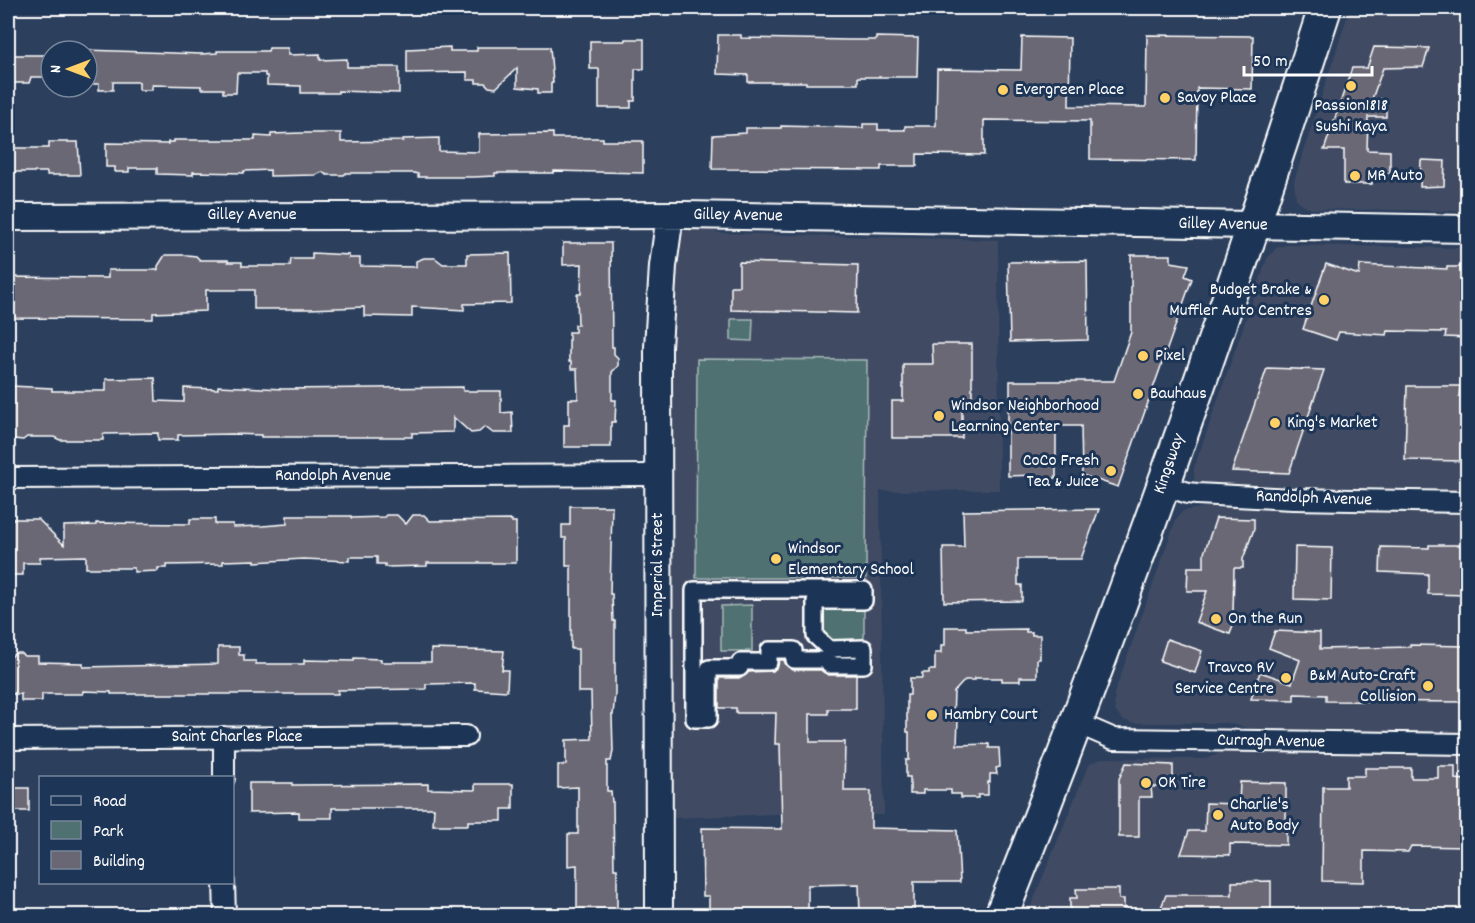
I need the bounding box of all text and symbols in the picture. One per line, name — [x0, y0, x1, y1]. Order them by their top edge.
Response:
north arrow — [39, 39, 99, 99]
scale bar — [1244, 39, 1372, 77]
text: 50 m — [1253, 50, 1288, 75]
text: N — [45, 65, 68, 73]
place label: Evergreen Place — [1015, 78, 1124, 103]
marker: Passion1818 Sushi Kaya — [1344, 79, 1358, 93]
marker: Evergreen Place — [996, 83, 1010, 97]
place label: Savoy Place — [1177, 86, 1256, 111]
marker: Savoy Place — [1158, 91, 1172, 105]
place label: Passion1818 Sushi Kaya — [1314, 94, 1388, 140]
place label: MR Auto — [1367, 164, 1423, 189]
marker: MR Auto — [1348, 169, 1362, 183]
street label: Gilley Avenue — [207, 203, 297, 228]
street label: Gilley Avenue — [693, 203, 783, 229]
street label: Gilley Avenue — [1178, 212, 1268, 238]
place label: Budget Brake & Muffler Auto Centres — [1169, 278, 1312, 324]
marker: Budget Brake & Muffler Auto Centres — [1317, 293, 1331, 307]
place label: Pixel — [1155, 344, 1186, 369]
marker: Pixel — [1136, 349, 1150, 363]
place label: Bauhaus — [1150, 382, 1207, 407]
marker: Bauhaus — [1131, 387, 1145, 401]
place label: Windsor Neighborhood Learning Center — [951, 394, 1099, 440]
marker: Windsor Neighborhood Learning Center — [932, 409, 946, 423]
place label: King's Market — [1287, 411, 1378, 436]
marker: King's Market — [1268, 416, 1282, 430]
street label: Kingsway — [1148, 430, 1192, 498]
place label: CoCo Fresh Tea & Juice — [1023, 449, 1099, 495]
street label: Randolph Avenue — [275, 464, 391, 489]
marker: CoCo Fresh Tea & Juice — [1104, 464, 1118, 478]
street label: Randolph Avenue — [1256, 484, 1373, 514]
street label: Imperial Street — [646, 512, 671, 617]
place label: Windsor Elementary School — [788, 537, 915, 583]
marker: Windsor Elementary School — [769, 552, 783, 566]
place label: On the Run — [1228, 607, 1303, 632]
marker: On the Run — [1209, 612, 1223, 626]
place label: Travco RV Service Centre — [1175, 656, 1274, 702]
place label: B&M Auto-Craft Collision — [1309, 664, 1416, 710]
marker: Travco RV Service Centre — [1279, 671, 1293, 685]
marker: B&M Auto-Craft Collision — [1421, 679, 1435, 693]
place label: Hambry Court — [944, 703, 1038, 728]
marker: Hambry Court — [925, 708, 939, 722]
street label: Saint Charles Place — [172, 725, 303, 750]
street label: Curragh Avenue — [1217, 729, 1325, 755]
place label: OK Tire — [1158, 771, 1206, 796]
legend — [39, 776, 234, 884]
marker: OK Tire — [1139, 776, 1153, 790]
text: Road — [93, 790, 127, 815]
place label: Charlie's Auto Body — [1230, 793, 1299, 839]
marker: Charlie's Auto Body — [1211, 808, 1225, 822]
text: Park — [93, 820, 124, 845]
text: Building — [93, 850, 145, 875]

